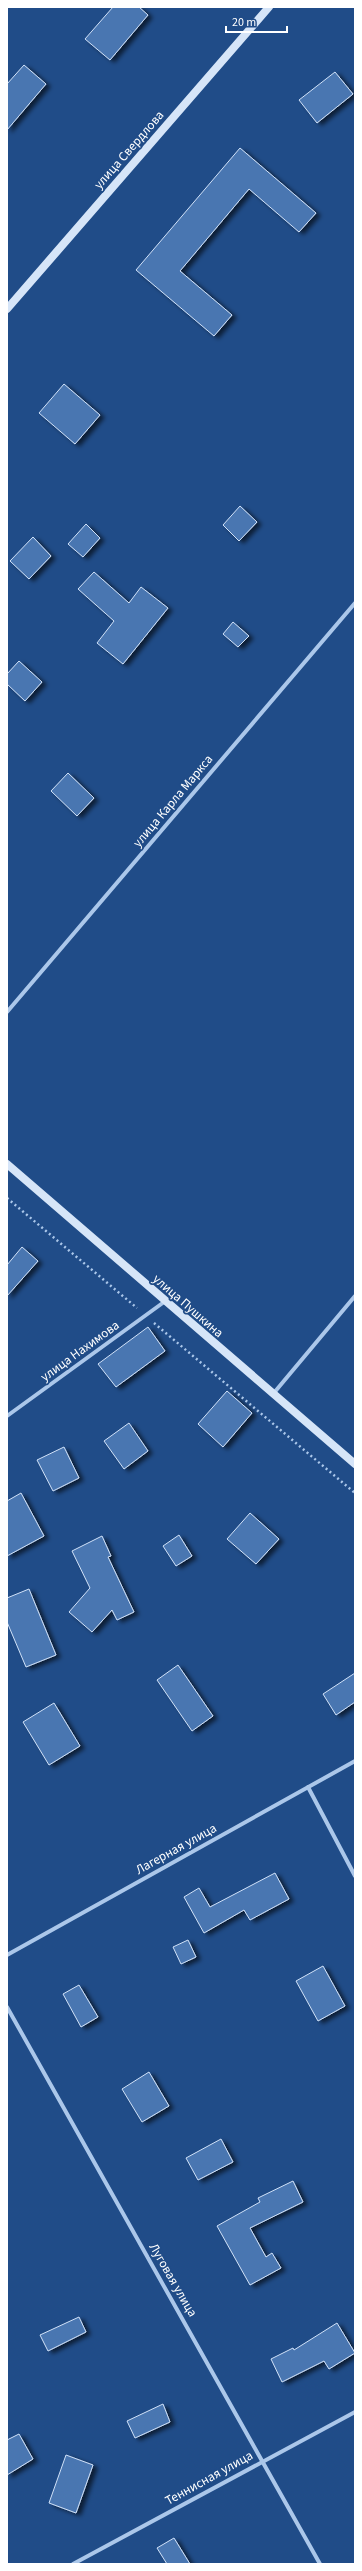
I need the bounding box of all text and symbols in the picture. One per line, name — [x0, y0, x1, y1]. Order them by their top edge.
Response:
scale bar — [226, 8, 287, 34]
text: 20 m — [232, 14, 256, 31]
street label: улица Свердлова — [90, 107, 168, 193]
street label: улица Карла Маркса — [129, 751, 217, 851]
street label: улица Пушкина — [149, 1270, 227, 1342]
street label: улица Нахимова — [37, 1316, 123, 1386]
street label: Лагерная улица — [132, 1819, 220, 1879]
street label: Луговая улица — [145, 2240, 201, 2320]
street label: Теннисная улица — [162, 2446, 256, 2510]

